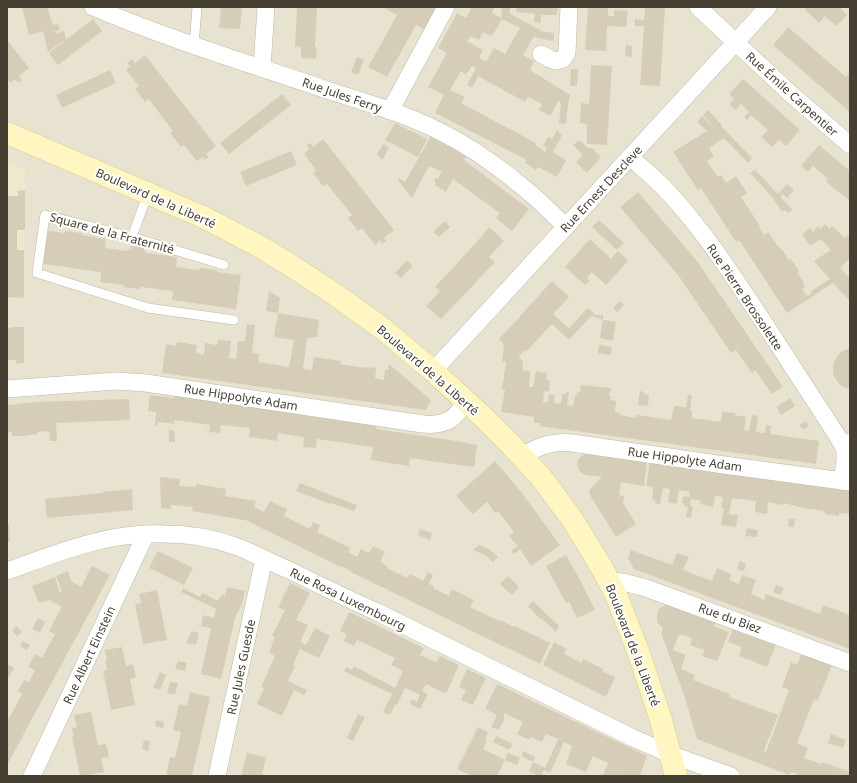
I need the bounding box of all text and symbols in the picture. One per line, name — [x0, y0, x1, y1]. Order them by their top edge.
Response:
street label: Rue Émile Carpentier — [742, 48, 842, 140]
street label: Rue Jules Ferry — [300, 73, 385, 117]
street label: Rue Ernest Descleve — [556, 142, 646, 236]
street label: Boulevard de la Liberté — [93, 164, 219, 232]
street label: Square de la Fraternité — [48, 208, 176, 258]
street label: Rue Pierre Brossolette — [703, 240, 787, 354]
street label: Boulevard de la Liberté — [373, 321, 483, 419]
street label: Rue Hippolyte Adam — [183, 380, 299, 414]
street label: Rue Hippolyte Adam — [627, 443, 743, 475]
street label: Rue Rosa Luxembourg — [287, 563, 409, 635]
street label: Boulevard de la Liberté — [602, 581, 664, 709]
street label: Rue du Biez — [696, 599, 764, 637]
street label: Rue Albert Einstein — [59, 603, 119, 707]
street label: Rue Jules Guesde — [223, 618, 259, 716]

